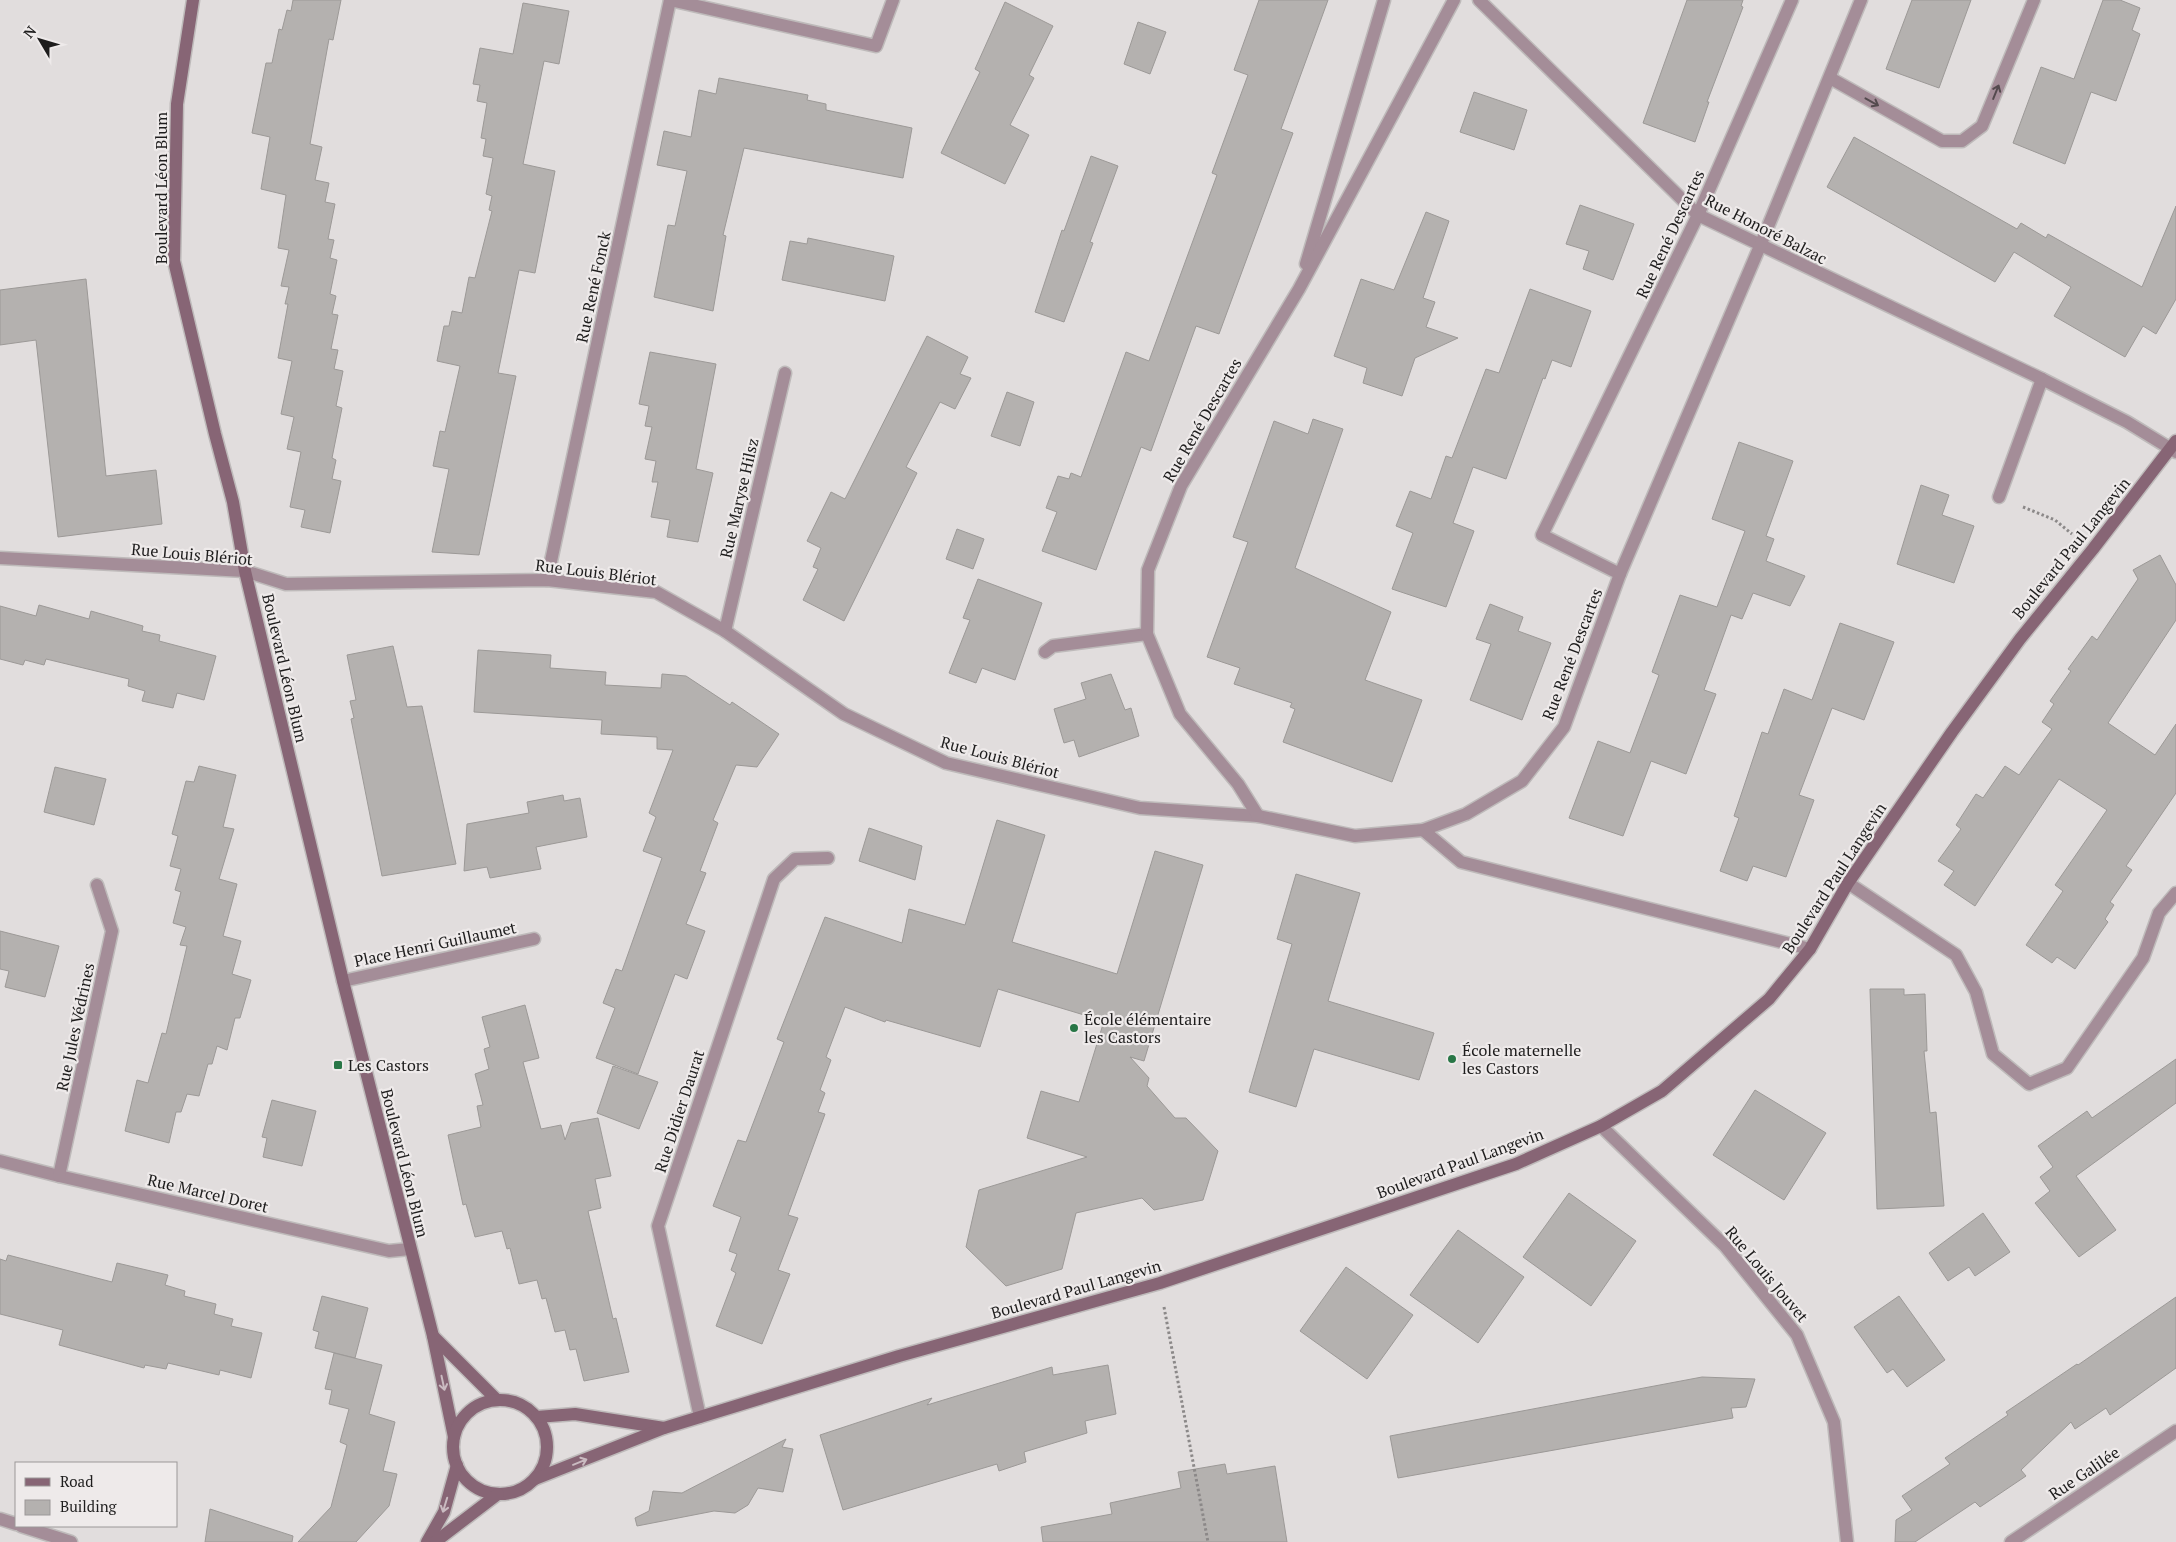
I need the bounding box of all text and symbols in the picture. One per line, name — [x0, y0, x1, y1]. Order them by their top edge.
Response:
north arrow — [15, 15, 65, 65]
text: N — [19, 21, 40, 42]
one-way arrow — [1993, 84, 2002, 99]
one-way arrow — [1865, 97, 1880, 107]
street label: Boulevard Léon Blum — [150, 112, 172, 264]
street label: Rue René Descartes — [1631, 166, 1709, 302]
street label: Rue Honoré Balzac — [1701, 189, 1831, 269]
street label: Rue René Fonck — [570, 229, 616, 345]
street label: Rue René Descartes — [1158, 354, 1246, 486]
street label: Rue Maryse Hilsz — [714, 436, 764, 560]
street label: Boulevard Paul Langevin — [2007, 472, 2135, 623]
street label: Rue Louis Blériot — [130, 538, 254, 570]
street label: Rue Louis Blériot — [534, 554, 658, 590]
street label: Rue René Descartes — [1537, 585, 1607, 723]
street label: Boulevard Léon Blum — [257, 591, 313, 745]
street label: Rue Louis Blériot — [938, 731, 1062, 783]
street label: Boulevard Paul Langevin — [1777, 798, 1891, 958]
street label: Place Henri Guillaumet — [352, 916, 518, 972]
street label: Rue Jules Védrines — [51, 961, 99, 1093]
place label: École élémentaire les Castors — [1084, 1008, 1211, 1048]
marker: École élémentaire les Castors — [1068, 1022, 1080, 1034]
place label: École maternelle les Castors — [1462, 1039, 1581, 1079]
street label: Rue Didier Daurat — [649, 1047, 709, 1175]
marker: École maternelle les Castors — [1446, 1053, 1458, 1065]
place label: Les Castors — [348, 1054, 429, 1076]
marker: Les Castors — [332, 1059, 344, 1071]
street label: Boulevard Léon Blum — [376, 1086, 434, 1240]
street label: Boulevard Paul Langevin — [1374, 1122, 1547, 1203]
street label: Rue Marcel Doret — [145, 1168, 271, 1218]
street label: Rue Louis Jouvet — [1720, 1221, 1814, 1327]
street label: Boulevard Paul Langevin — [988, 1254, 1164, 1324]
one-way arrow — [439, 1375, 448, 1391]
street label: Rue Galilée — [2044, 1441, 2124, 1505]
one-way arrow — [572, 1456, 587, 1466]
legend — [15, 1462, 178, 1527]
text: Road — [60, 1471, 93, 1491]
text: Building — [60, 1496, 118, 1516]
one-way arrow — [440, 1497, 450, 1513]

